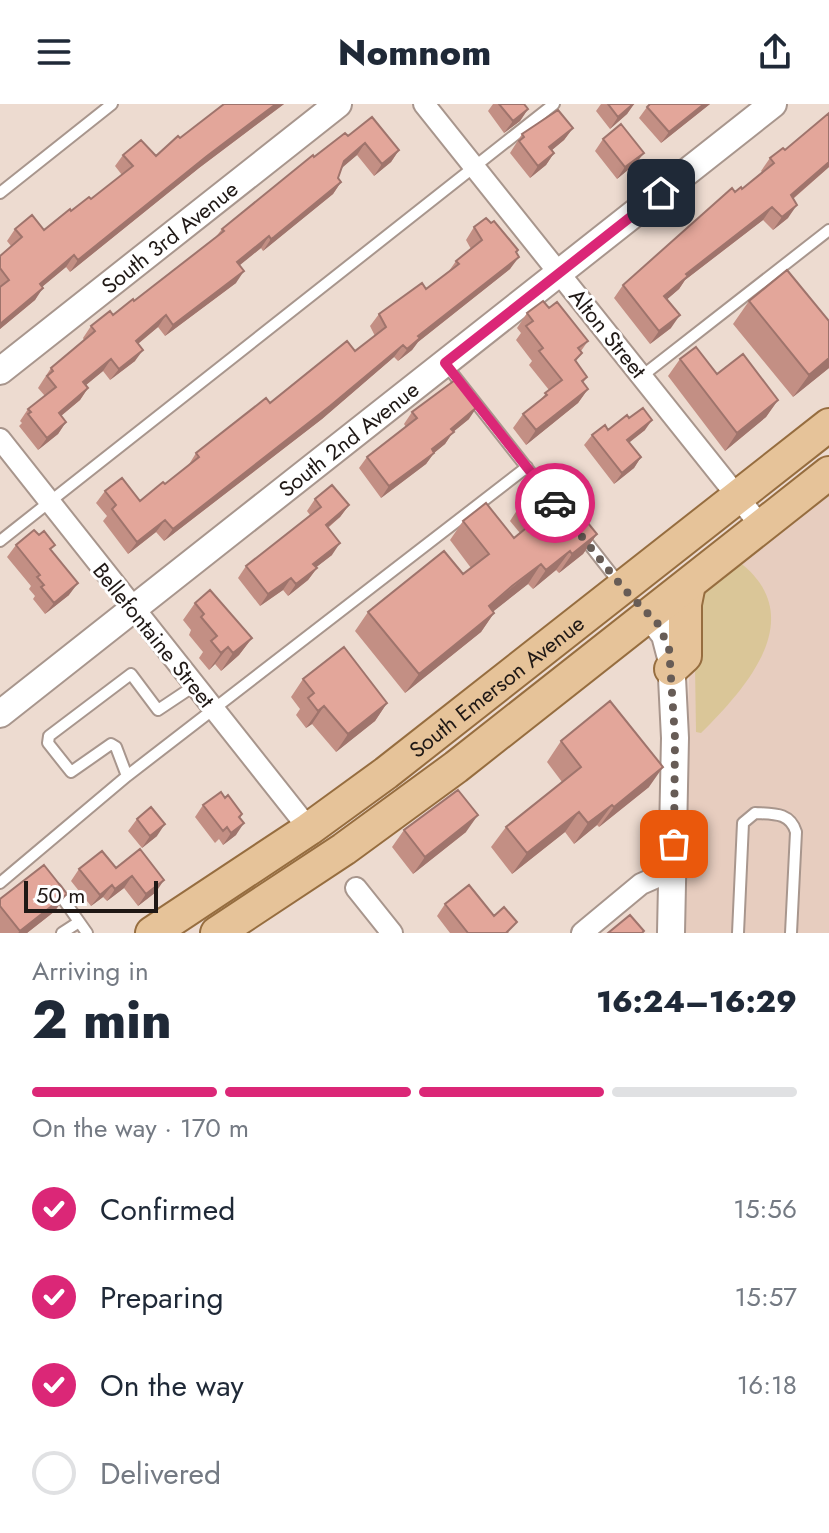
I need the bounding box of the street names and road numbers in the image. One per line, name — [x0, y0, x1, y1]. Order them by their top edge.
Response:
street label: South 3rd Avenue — [94, 173, 245, 301]
street label: Alton Street — [562, 281, 655, 385]
street label: South 2nd Avenue — [272, 373, 426, 504]
street label: Bellefontaine Street — [85, 556, 223, 715]
street label: South Emerson Avenue — [402, 607, 591, 765]

